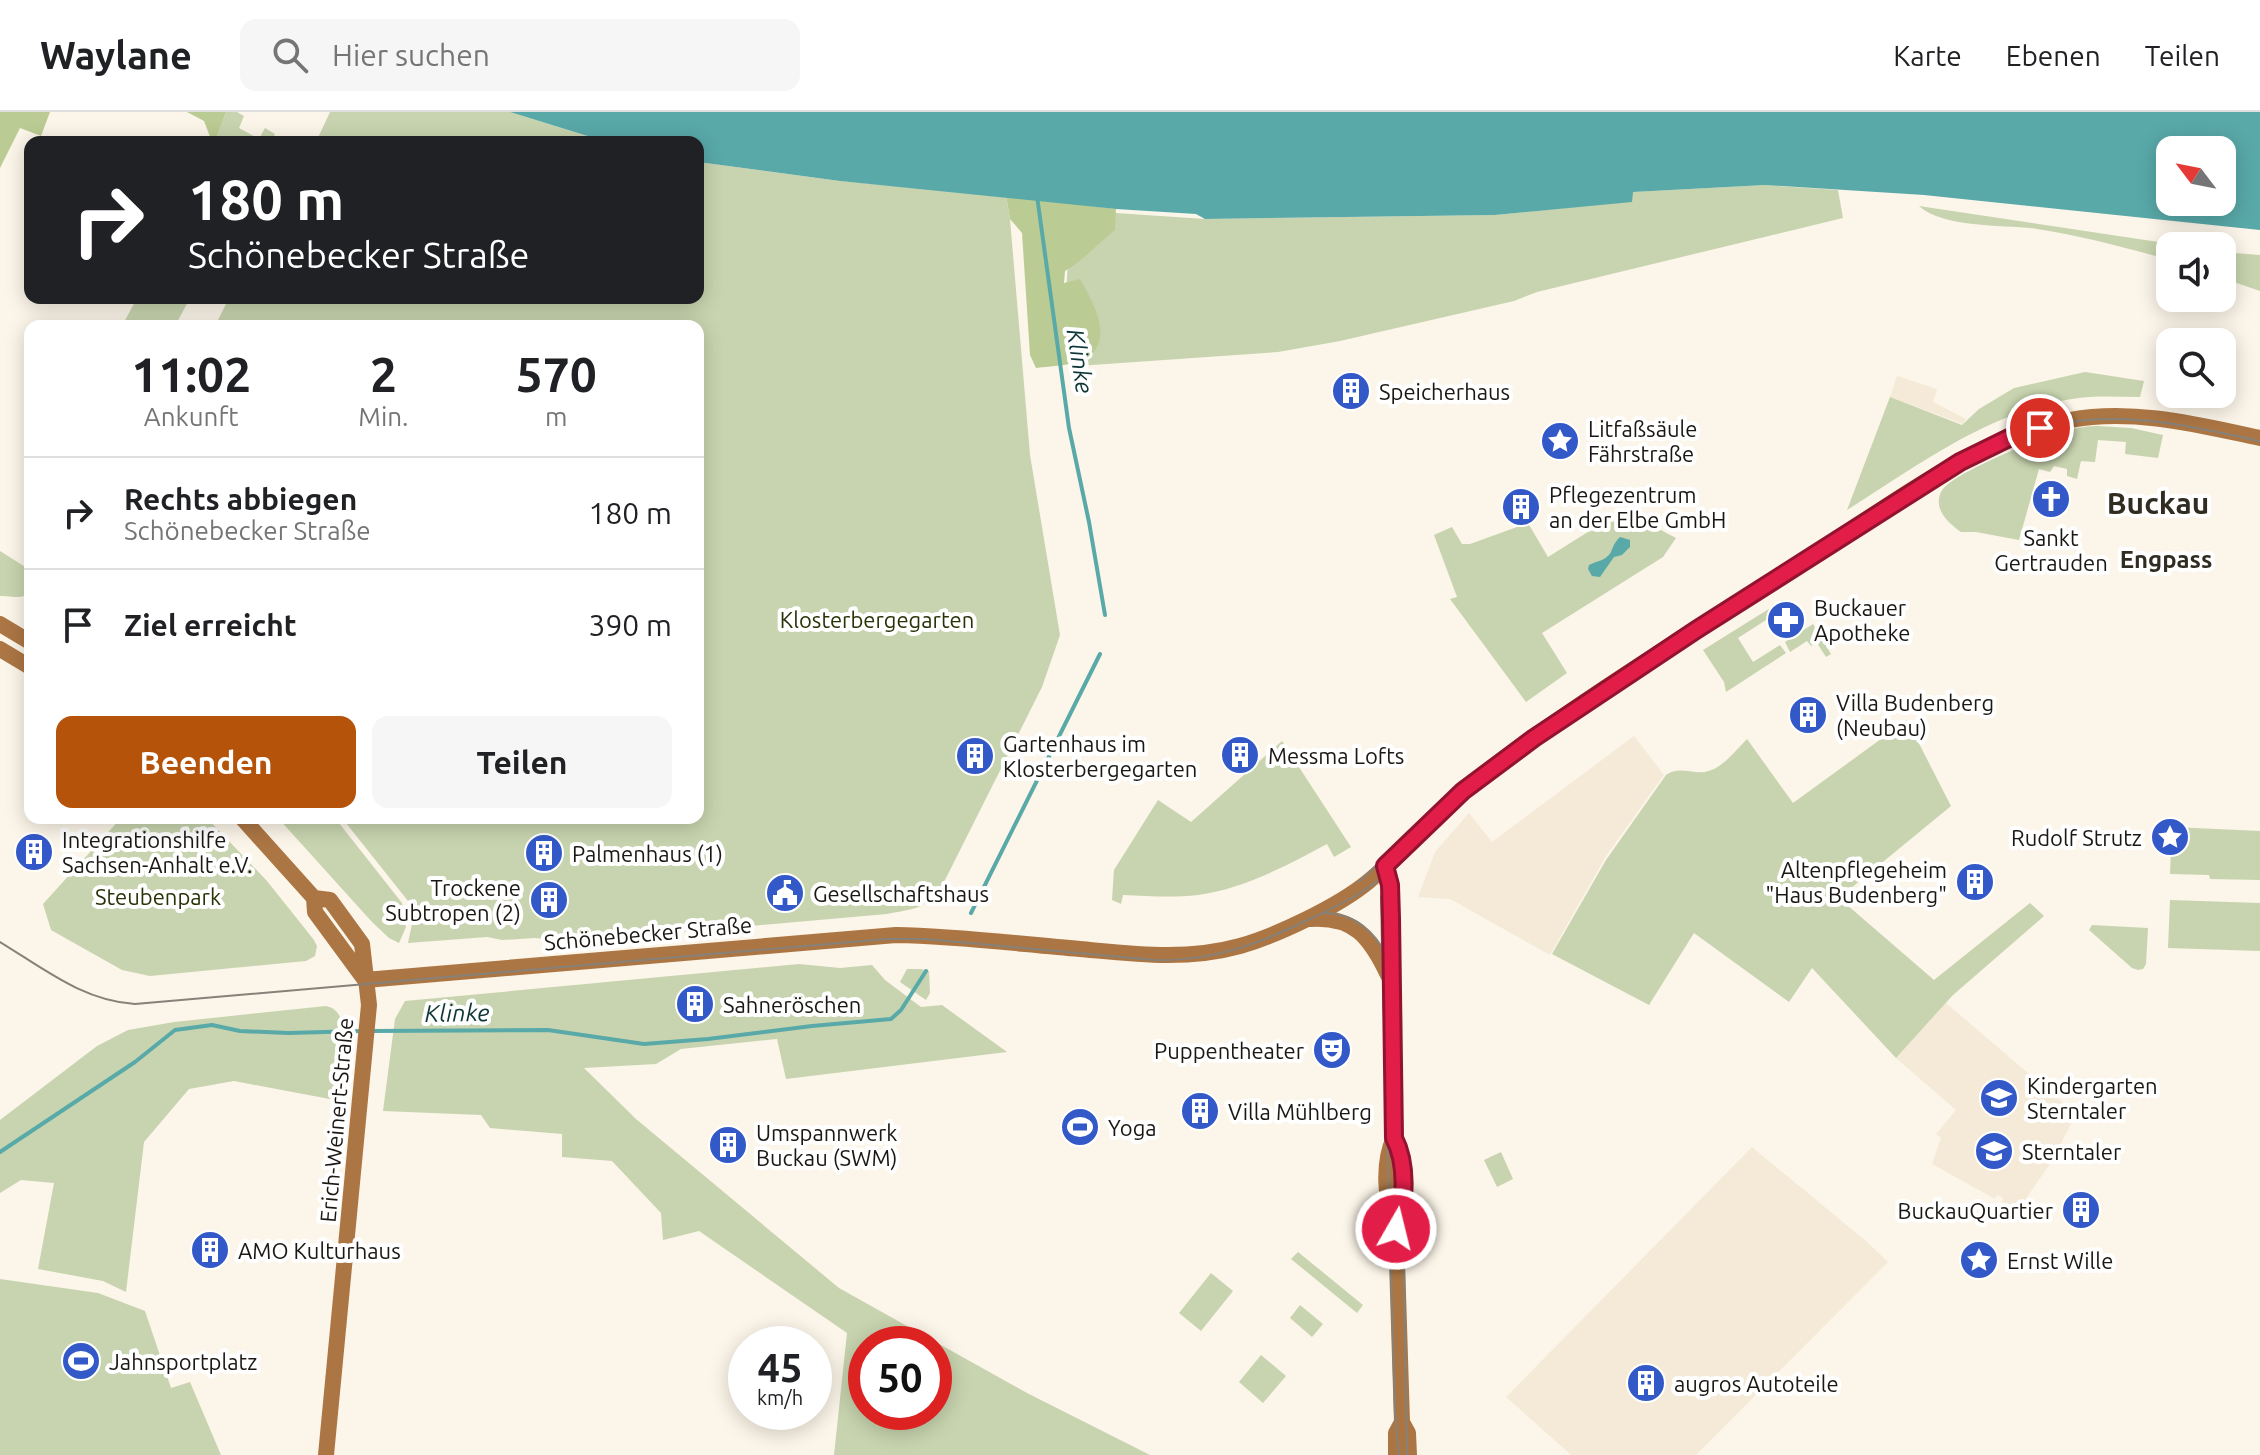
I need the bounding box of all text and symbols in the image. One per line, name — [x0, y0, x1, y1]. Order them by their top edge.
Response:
search box — [240, 19, 800, 91]
icon: search — [268, 33, 312, 77]
text: Waylane — [40, 34, 192, 76]
text: Hier suchen — [332, 38, 490, 72]
text: Karte — [1893, 40, 1962, 71]
text: Ebenen — [2006, 40, 2101, 71]
text: Teilen — [2145, 40, 2220, 71]
north arrow — [2156, 136, 2236, 216]
map controls — [2156, 136, 2236, 408]
icon: right — [56, 168, 160, 272]
text: 180 m — [188, 168, 344, 231]
button: sound — [2156, 232, 2236, 312]
text: Schönebecker Straße — [188, 234, 529, 275]
water label: Klinke — [1062, 327, 1098, 395]
button: search — [2156, 328, 2236, 408]
text: 11:02 — [131, 347, 251, 401]
text: 2 — [370, 347, 397, 401]
text: 570 — [516, 347, 597, 401]
building icon: Speicherhaus — [1330, 370, 1372, 412]
place label: Speicherhaus — [1379, 379, 1510, 404]
pin — [2006, 394, 2074, 462]
text: Ankunft — [144, 402, 239, 431]
text: Min. — [358, 402, 409, 431]
text: m — [545, 402, 567, 431]
icon: arrive — [2018, 406, 2062, 450]
place label: Litfaßsäule Fährstraße — [1588, 416, 1697, 466]
place icon: Litfaßsäule Fährstraße — [1539, 420, 1581, 462]
church icon: Sankt Gertrauden — [2030, 478, 2072, 520]
text: Rechts abbiegen — [124, 482, 357, 516]
place label: Pflegezentrum an der Elbe GmbH — [1549, 482, 1726, 532]
building icon: Pflegezentrum an der Elbe GmbH — [1500, 486, 1542, 528]
district label: Buckau — [2107, 486, 2209, 520]
icon: right — [56, 491, 100, 535]
text: 180 m — [588, 496, 672, 530]
text: Schönebecker Straße — [124, 516, 371, 545]
place label: Sankt Gertrauden — [1994, 525, 2108, 575]
district label: Engpass — [2120, 546, 2212, 573]
place label: Buckauer Apotheke — [1814, 595, 1910, 645]
pharmacy icon: Buckauer Apotheke — [1765, 599, 1807, 641]
icon: arrive — [56, 603, 100, 647]
park label: Klosterbergegarten — [780, 607, 974, 632]
text: Ziel erreicht — [124, 608, 297, 642]
text: 390 m — [588, 608, 672, 642]
place label: Villa Budenberg (Neubau) — [1836, 690, 1994, 741]
building icon: Villa Budenberg (Neubau) — [1787, 694, 1829, 736]
button: Beenden — [56, 716, 356, 808]
button: Teilen — [372, 716, 672, 808]
place label: Gartenhaus im Klosterbergegarten — [1003, 731, 1197, 781]
building icon: Messma Lofts — [1219, 734, 1261, 776]
building icon: Gartenhaus im Klosterbergegarten — [954, 735, 996, 777]
place label: Messma Lofts — [1268, 743, 1404, 768]
place icon: Rudolf Strutz — [2149, 816, 2191, 858]
place label: Rudolf Strutz — [2011, 825, 2142, 850]
place label: Integrationshilfe Sachsen-Anhalt e.V. — [62, 827, 252, 877]
building icon: Integrationshilfe Sachsen-Anhalt e.V. — [13, 831, 55, 873]
building icon: Palmenhaus (1) — [523, 832, 565, 874]
place label: Palmenhaus (1) — [572, 841, 723, 867]
place label: Altenpflegeheim "Haus Budenberg" — [1766, 857, 1947, 907]
building icon: Altenpflegeheim "Haus Budenberg" — [1954, 861, 1996, 903]
public building icon: Gesellschaftshaus — [764, 872, 806, 914]
place label: Trockene Subtropen (2) — [385, 875, 521, 926]
building icon: Trockene Subtropen (2) — [528, 879, 570, 921]
place label: Gesellschaftshaus — [813, 881, 989, 906]
park label: Steubenpark — [95, 884, 221, 909]
street label: Schönebecker Straße — [543, 911, 753, 955]
building icon: Sahneröschen — [674, 983, 716, 1025]
place label: Sahneröschen — [723, 992, 861, 1017]
water label: Klinke — [424, 999, 490, 1027]
street label: Erich-Weinert-Straße — [315, 1017, 357, 1223]
theatre icon: Puppentheater — [1311, 1029, 1353, 1071]
place label: Puppentheater — [1154, 1038, 1305, 1063]
place label: Kindergarten Sterntaler — [2027, 1073, 2158, 1123]
school or university icon: Kindergarten Sterntaler — [1978, 1077, 2020, 1119]
building icon: Villa Mühlberg — [1179, 1090, 1221, 1132]
place label: Villa Mühlberg — [1228, 1099, 1372, 1124]
sports icon: Yoga — [1059, 1106, 1101, 1148]
place label: Yoga — [1108, 1115, 1157, 1140]
place label: Umspannwerk Buckau (SWM) — [756, 1120, 897, 1171]
building icon: Umspannwerk Buckau (SWM) — [707, 1124, 749, 1166]
school or university icon: Sterntaler — [1973, 1130, 2015, 1172]
place label: Sterntaler — [2022, 1139, 2122, 1164]
position arrow — [1354, 1187, 1438, 1271]
building icon: BuckauQuartier — [2060, 1189, 2102, 1231]
place label: BuckauQuartier — [1898, 1198, 2054, 1223]
building icon: AMO Kulturhaus — [189, 1229, 231, 1271]
place label: AMO Kulturhaus — [238, 1238, 401, 1263]
place icon: Ernst Wille — [1958, 1239, 2000, 1281]
place label: Ernst Wille — [2007, 1248, 2113, 1273]
speed limit sign: 50 — [848, 1326, 952, 1430]
sports icon: Jahnsportplatz — [60, 1340, 102, 1382]
text: 45 — [757, 1345, 803, 1390]
place label: Jahnsportplatz — [109, 1349, 257, 1374]
building icon: augros Autoteile — [1625, 1362, 1667, 1404]
place label: augros Autoteile — [1674, 1371, 1839, 1396]
text: km/h — [757, 1386, 803, 1409]

